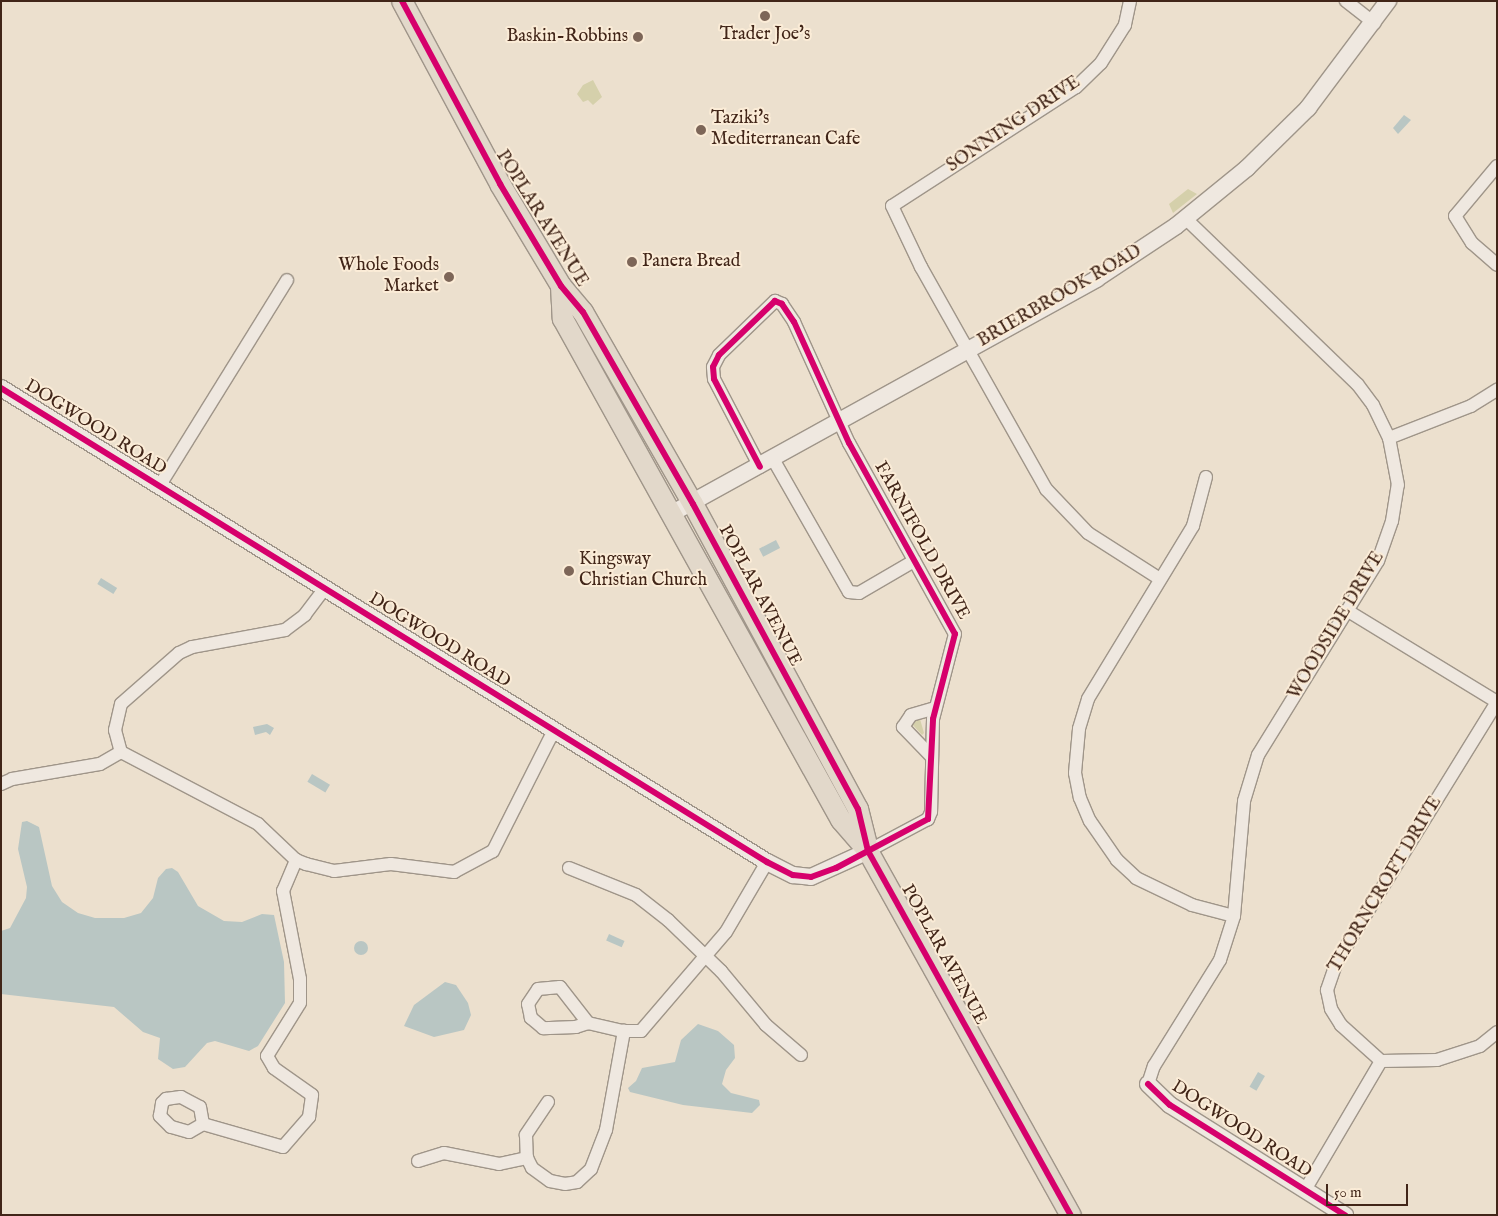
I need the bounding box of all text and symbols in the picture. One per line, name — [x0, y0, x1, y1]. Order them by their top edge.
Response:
marker: Trader Joe's — [759, 10, 771, 22]
place label: Trader Joe's — [720, 24, 810, 46]
place label: Baskin-Robbins — [506, 26, 628, 48]
marker: Baskin-Robbins — [632, 31, 644, 43]
street label: SONNING DRIVE — [943, 72, 1085, 178]
place label: Taziki's Mediterranean Cafe — [711, 109, 860, 152]
marker: Taziki's Mediterranean Cafe — [695, 124, 707, 136]
street label: POPLAR AVENUE — [490, 147, 592, 291]
street label: BRIERBROOK ROAD — [974, 241, 1146, 353]
place label: Panera Bread — [642, 251, 740, 273]
place label: Whole Foods Market — [338, 256, 439, 298]
marker: Panera Bread — [626, 256, 638, 268]
marker: Whole Foods Market — [443, 271, 455, 283]
street label: DOGWOOD ROAD — [20, 376, 170, 480]
street label: FARNIFOLD DRIVE — [869, 458, 973, 624]
street label: POPLAR AVENUE — [713, 522, 805, 670]
street label: WOODSIDE DRIVE — [1284, 548, 1390, 704]
place label: Kingsway Christian Church — [579, 550, 707, 592]
marker: Kingsway Christian Church — [563, 565, 575, 577]
street label: DOGWOOD ROAD — [364, 589, 514, 693]
street label: THORNCROFT DRIVE — [1325, 793, 1447, 977]
street label: POPLAR AVENUE — [896, 881, 990, 1029]
street label: DOGWOOD ROAD — [1167, 1077, 1315, 1183]
scale bar — [1328, 1174, 1410, 1206]
text: 50 m — [1334, 1183, 1362, 1202]

